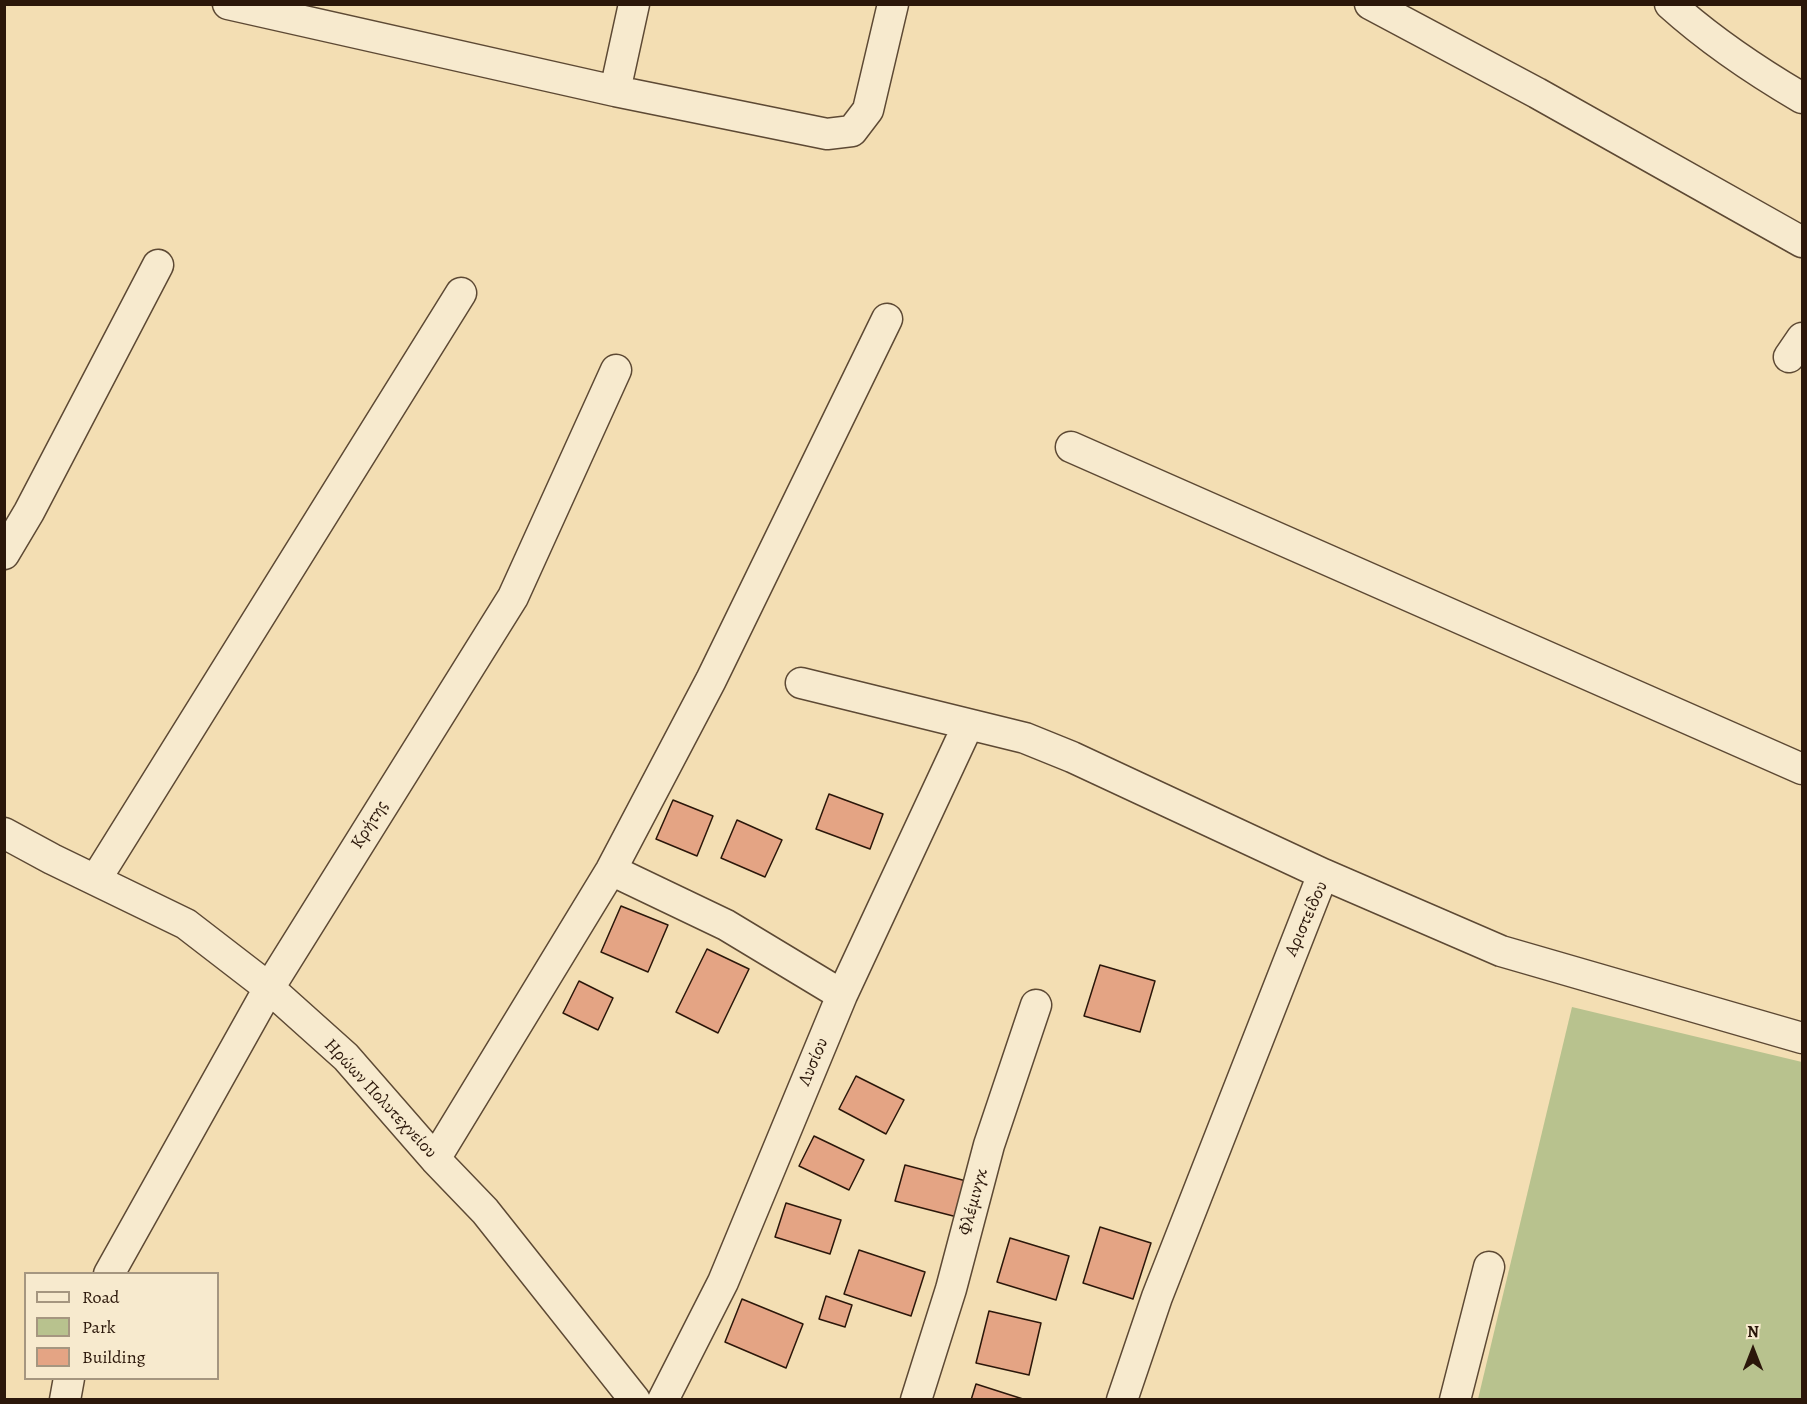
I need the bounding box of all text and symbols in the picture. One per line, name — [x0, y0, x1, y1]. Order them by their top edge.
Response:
street label: Κρήτης — [347, 797, 393, 853]
street label: Αριστείδου — [1281, 878, 1333, 960]
street label: Ηρώων Πολυτεχνείου — [319, 1035, 441, 1163]
street label: Λυσίου — [794, 1035, 834, 1089]
street label: Φλέμινγκ — [955, 1166, 993, 1238]
legend — [24, 1272, 219, 1380]
text: Road — [82, 1285, 119, 1309]
text: Park — [82, 1315, 116, 1339]
north arrow — [1723, 1320, 1783, 1380]
text: N — [1747, 1321, 1759, 1343]
text: Building — [82, 1345, 146, 1369]

